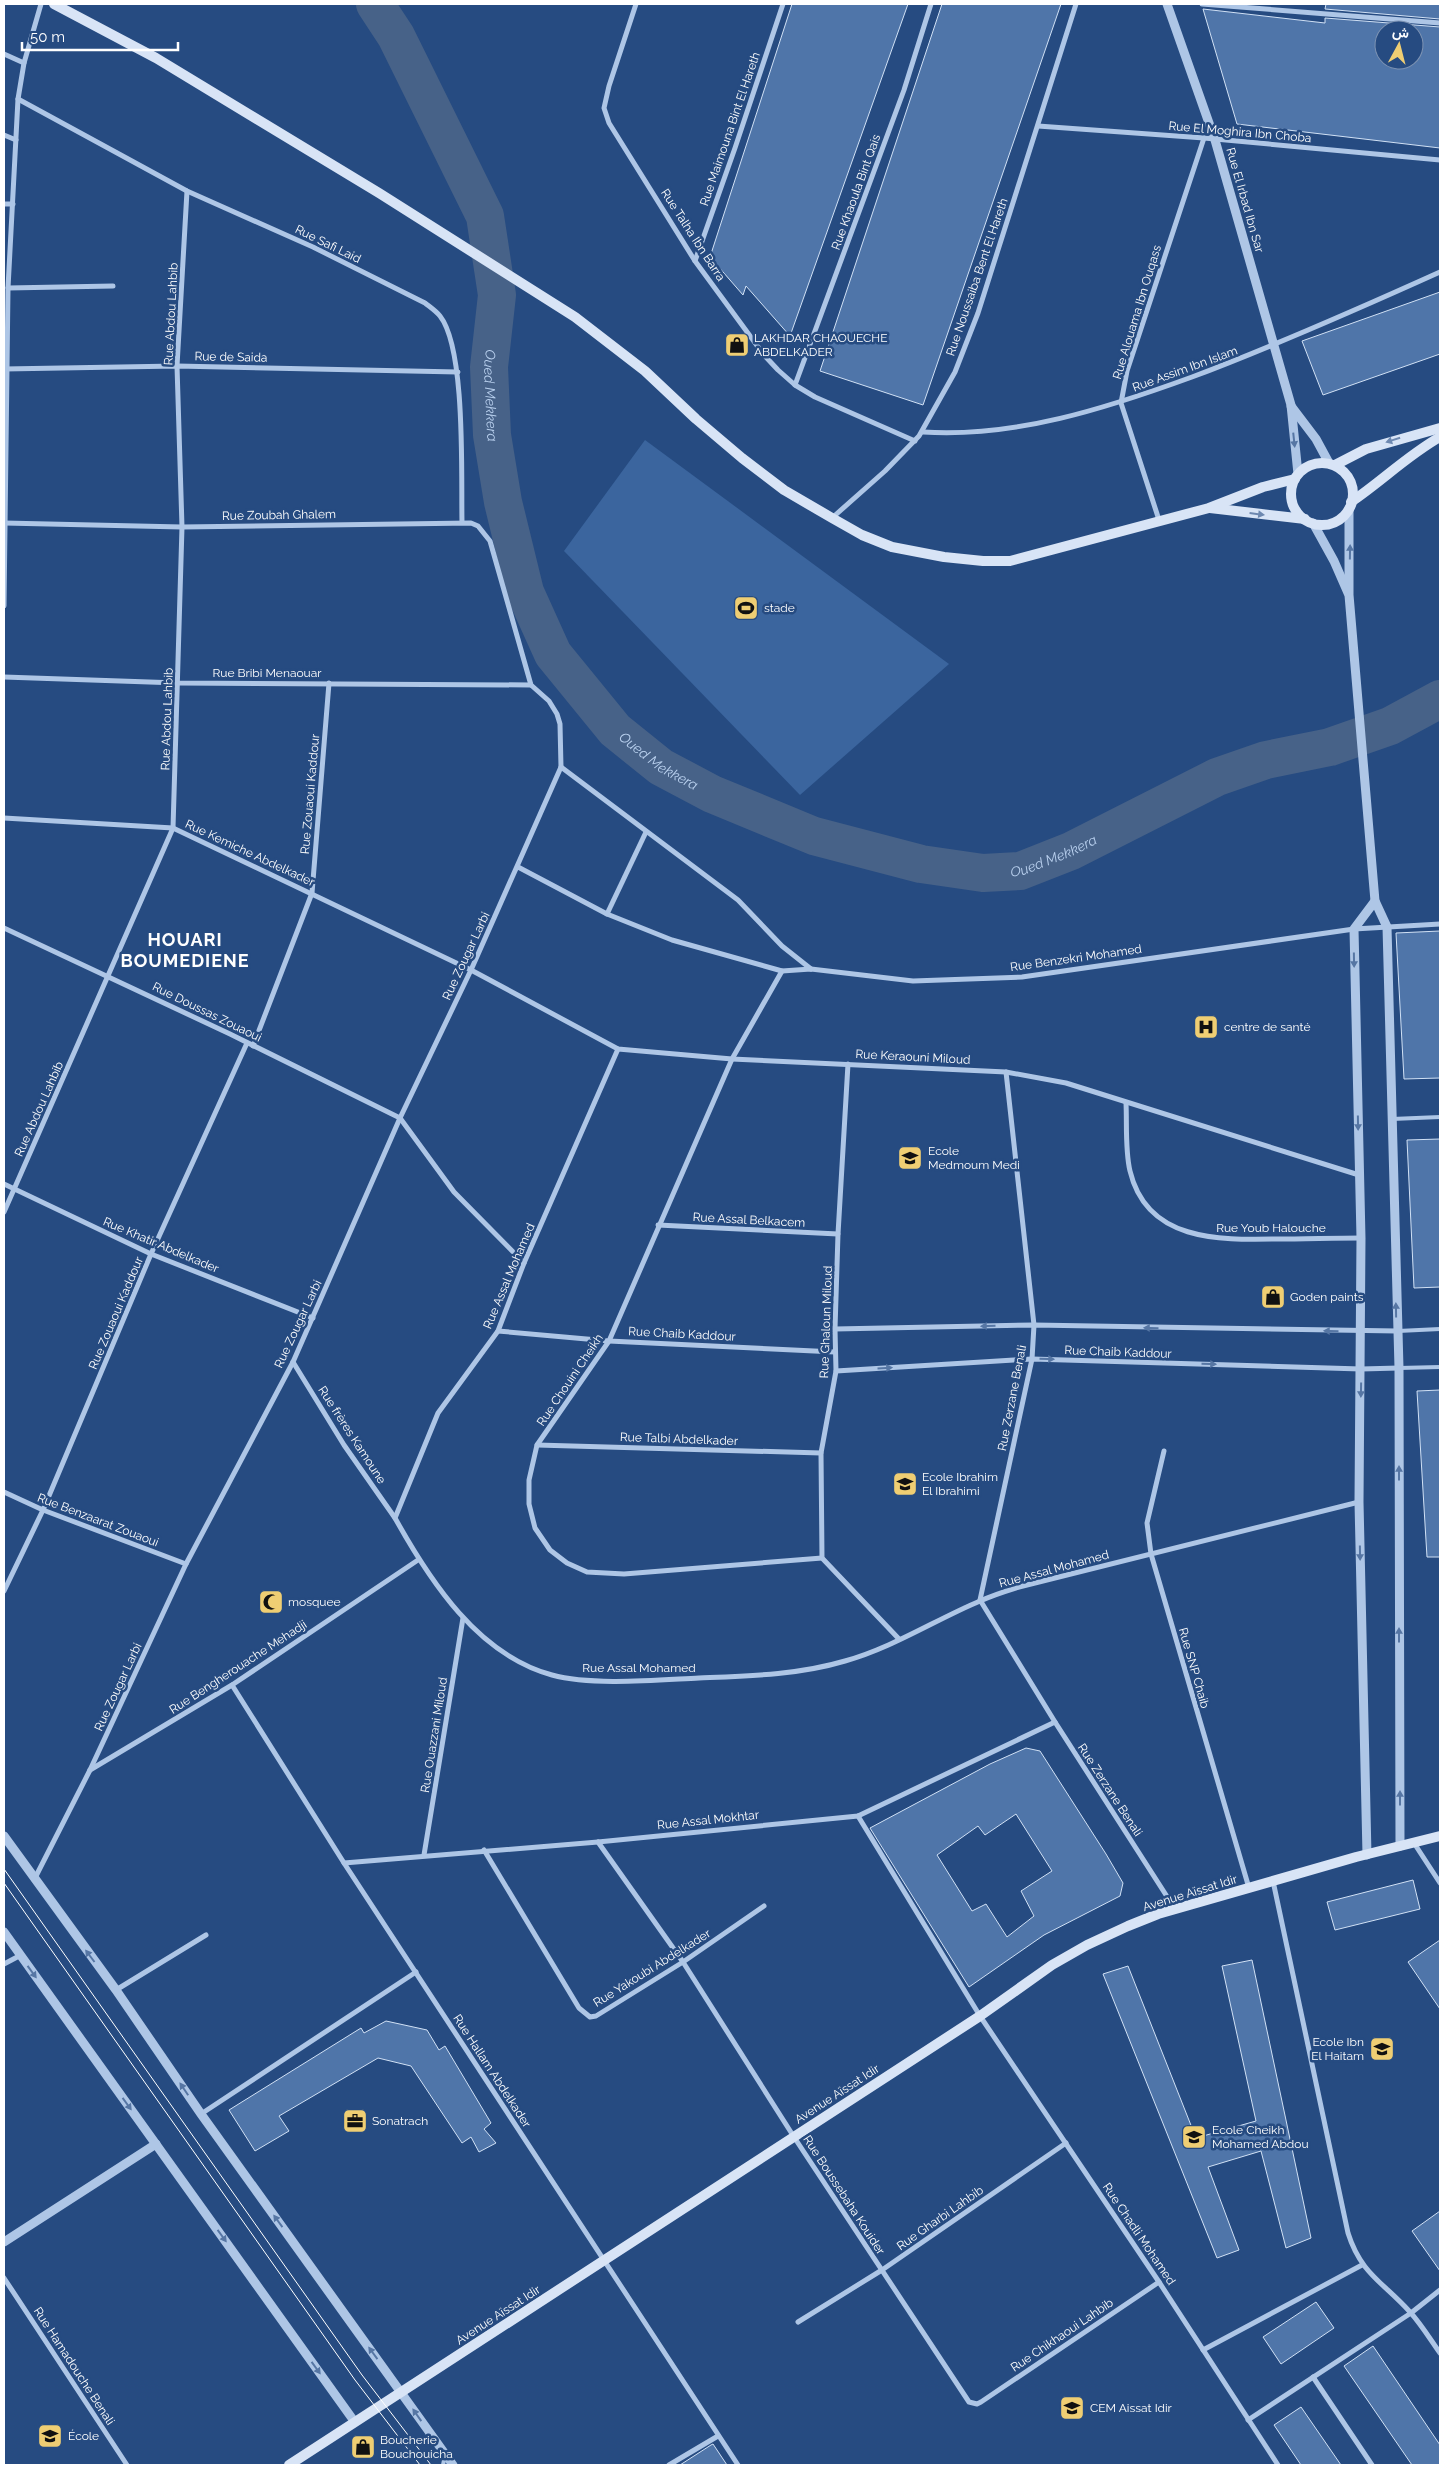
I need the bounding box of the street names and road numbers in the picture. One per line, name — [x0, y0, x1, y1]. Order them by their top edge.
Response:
street label: Rue Maimouna Bint El Hareth — [697, 50, 763, 208]
street label: Rue El Moghira Ibn Choba — [1168, 119, 1312, 145]
street label: Rue Khaoula Bint Qais — [829, 132, 883, 252]
street label: Rue El Irbad Ibn Sar — [1223, 146, 1267, 255]
street label: Rue Talha Ibn Barra — [658, 186, 728, 284]
street label: Rue Noussaiba Bent El Hareth — [943, 196, 1011, 358]
street label: Rue Safi Laid — [293, 222, 363, 266]
street label: Rue Alouama Ibn Ouqass — [1110, 243, 1164, 381]
street label: Rue Abdou Lahbib — [161, 262, 181, 366]
street label: Rue Assim Ibn Islam — [1130, 343, 1240, 395]
street label: Rue de Saida — [194, 349, 268, 365]
street label: Rue Zoubah Ghalem — [222, 507, 336, 523]
street label: Rue Bribi Menaouar — [213, 666, 322, 680]
street label: Rue Abdou Lahbib — [158, 667, 176, 771]
street label: Rue Zouaoui Kaddour — [298, 732, 322, 855]
street label: Rue Kemiche Abdelkader — [183, 817, 318, 890]
street label: Rue Zougar Larbi — [440, 910, 492, 1002]
street label: Rue Benzekri Mohamed — [1009, 942, 1143, 974]
street label: Rue Doussas Zouaoui — [150, 979, 264, 1045]
street label: Rue Keraouni Miloud — [855, 1047, 971, 1067]
street label: Rue Abdou Lahbib — [12, 1059, 66, 1159]
street label: Rue Assal Belkacem — [692, 1210, 806, 1230]
street label: Rue Khatir Abdelkader — [101, 1214, 222, 1276]
street label: Rue Assal Mohamed — [480, 1221, 538, 1331]
street label: Rue Youb Halouche — [1216, 1221, 1326, 1235]
street label: Rue Zouaoui Kaddour — [86, 1254, 146, 1371]
street label: Rue Ghaloun Miloud — [817, 1265, 835, 1379]
street label: Rue Zougar Larbi — [272, 1278, 324, 1370]
street label: Rue Chaib Kaddour — [628, 1324, 737, 1344]
street label: Rue Chouini Cheikh — [534, 1331, 606, 1429]
street label: Rue Chaib Kaddour — [1064, 1343, 1173, 1361]
street label: Rue Zerzane Benali — [995, 1344, 1029, 1452]
street label: Rue frères Kamoune — [315, 1384, 389, 1486]
street label: Rue Talbi Abdelkader — [620, 1430, 739, 1448]
street label: Rue Benzaarat Zouaoui — [35, 1490, 161, 1550]
street label: Rue Assal Mohamed — [997, 1548, 1111, 1590]
street label: Rue Bengherouache Mehadji — [167, 1617, 309, 1717]
street label: Rue SNP Chaib — [1176, 1626, 1212, 1710]
street label: Rue Zougar Larbi — [92, 1641, 144, 1733]
street label: Rue Assal Mohamed — [582, 1661, 696, 1675]
street label: Rue Ouazzani Miloud — [418, 1676, 450, 1794]
street label: Rue Zerzane Benali — [1075, 1741, 1145, 1839]
street label: Rue Assal Mokhtar — [656, 1808, 760, 1832]
street label: Avenue Aïssat Idir — [1141, 1872, 1240, 1914]
street label: Rue Yakoubi Abdelkader — [591, 1926, 714, 2010]
street label: Rue Hallam Abdelkader — [450, 2012, 534, 2131]
street label: Avenue Aïssat Idir — [792, 2061, 883, 2127]
street label: Rue Boussebaha Kouider — [800, 2133, 888, 2258]
street label: Rue Chadli Mohamed — [1100, 2180, 1178, 2288]
street label: Rue Gharbi Lahbib — [894, 2183, 986, 2253]
street label: Avenue Aïssat Idir — [453, 2282, 544, 2348]
street label: Rue Chikhaoui Lahbib — [1008, 2295, 1116, 2375]
street label: Rue Hamadouche Benali — [31, 2304, 117, 2428]

